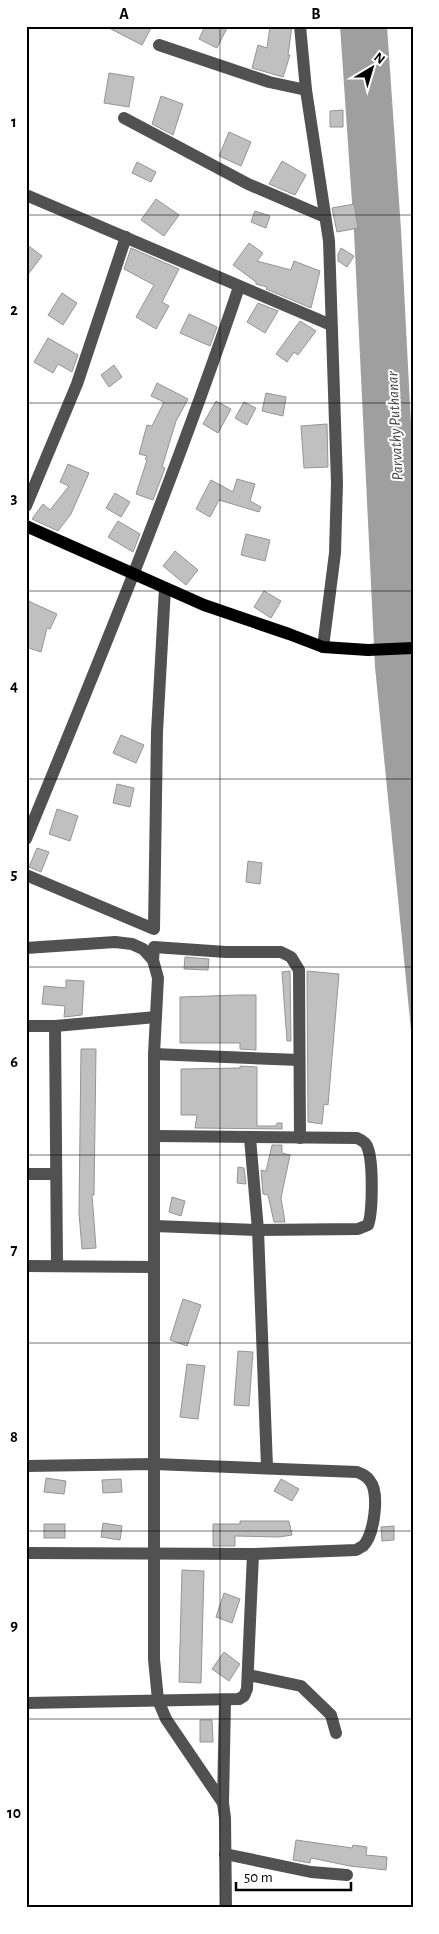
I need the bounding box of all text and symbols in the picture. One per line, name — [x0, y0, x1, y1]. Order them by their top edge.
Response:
text: A — [119, 6, 129, 22]
text: B — [311, 6, 321, 22]
north arrow — [346, 42, 396, 92]
text: N — [371, 50, 388, 67]
text: 1 — [11, 114, 17, 130]
text: 2 — [10, 302, 18, 318]
water label: Parvathy Puthanar — [384, 370, 406, 481]
text: 3 — [11, 490, 18, 506]
text: 4 — [10, 678, 18, 694]
text: 5 — [11, 866, 18, 882]
text: 6 — [10, 1054, 18, 1070]
text: 7 — [11, 1242, 18, 1258]
text: 8 — [10, 1429, 18, 1445]
text: 9 — [10, 1617, 18, 1633]
text: 10 — [7, 1805, 21, 1821]
scale bar — [236, 1859, 352, 1891]
text: 50 m — [244, 1870, 273, 1885]

